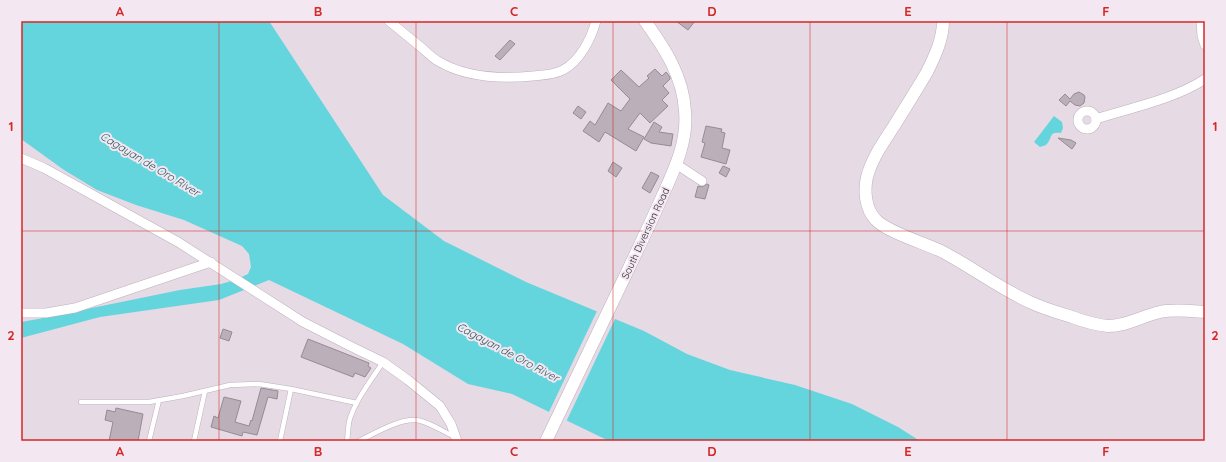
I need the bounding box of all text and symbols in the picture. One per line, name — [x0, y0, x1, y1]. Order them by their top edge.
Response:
text: A — [116, 3, 125, 19]
text: B — [314, 3, 322, 19]
text: C — [510, 3, 518, 19]
text: D — [707, 3, 717, 19]
text: E — [904, 3, 912, 19]
text: F — [1102, 3, 1110, 19]
text: 1 — [8, 118, 14, 134]
text: 1 — [1212, 118, 1218, 134]
water label: Cagayan de Oro River — [98, 129, 204, 200]
street label: South Diversion Road — [619, 185, 672, 281]
water label: Cagayan de Oro River — [455, 319, 563, 386]
text: 2 — [7, 327, 15, 343]
text: 2 — [1211, 327, 1219, 343]
text: A — [116, 443, 125, 459]
text: B — [314, 443, 322, 459]
text: C — [510, 443, 518, 459]
text: D — [707, 443, 717, 459]
text: E — [904, 443, 912, 459]
text: F — [1102, 443, 1110, 459]

